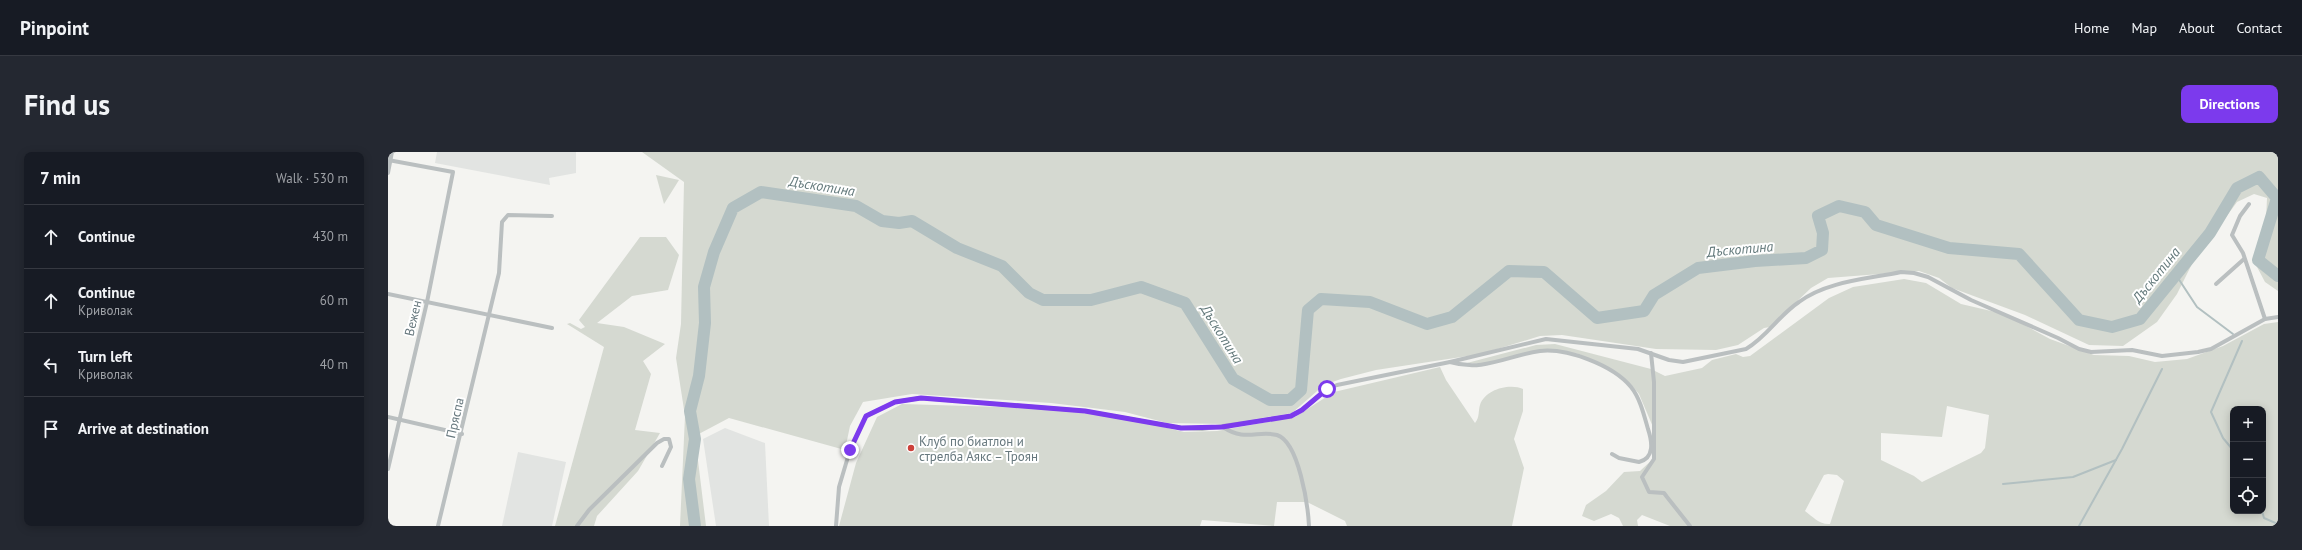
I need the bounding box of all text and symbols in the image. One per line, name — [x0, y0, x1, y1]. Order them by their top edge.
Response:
text: Pinpoint — [20, 16, 89, 40]
text: Home — [2074, 19, 2109, 37]
text: Map — [2131, 19, 2157, 37]
text: About — [2179, 19, 2215, 37]
text: Contact — [2237, 19, 2282, 37]
button: Directions — [2181, 85, 2278, 123]
text: Find us — [24, 86, 110, 123]
text: 7 min — [40, 167, 81, 189]
text: Walk · 530 m — [276, 170, 348, 187]
water label: Дъскотина — [787, 172, 856, 200]
icon: ahead — [40, 226, 62, 248]
text: Continue — [78, 227, 135, 246]
text: 430 m — [313, 228, 348, 245]
water label: Дъскотина — [1705, 237, 1774, 261]
water label: Дъскотина — [2127, 243, 2184, 307]
text: Continue — [78, 283, 135, 302]
icon: ahead — [40, 290, 62, 312]
text: 60 m — [320, 292, 348, 309]
street label: Вежен — [401, 298, 425, 338]
water label: Дъскотина — [1196, 300, 1247, 367]
text: Криволак — [78, 302, 133, 319]
text: Turn left — [78, 347, 132, 366]
icon: left — [40, 354, 62, 376]
text: 40 m — [320, 356, 348, 373]
text: Криволак — [78, 366, 133, 383]
route start — [1318, 380, 1336, 398]
street label: Пряспа — [442, 396, 468, 440]
map controls — [2230, 406, 2266, 514]
button: + — [2230, 406, 2266, 442]
icon: arrive — [40, 418, 62, 440]
text: Arrive at destination — [78, 419, 209, 438]
place label: Клуб по биатлон и стрелба Аякс – Троян — [919, 433, 1038, 465]
route end — [841, 441, 859, 459]
button: − — [2230, 442, 2266, 478]
marker: Клуб по биатлон и стрелба Аякс – Троян — [906, 443, 916, 453]
button: locate — [2230, 478, 2266, 514]

